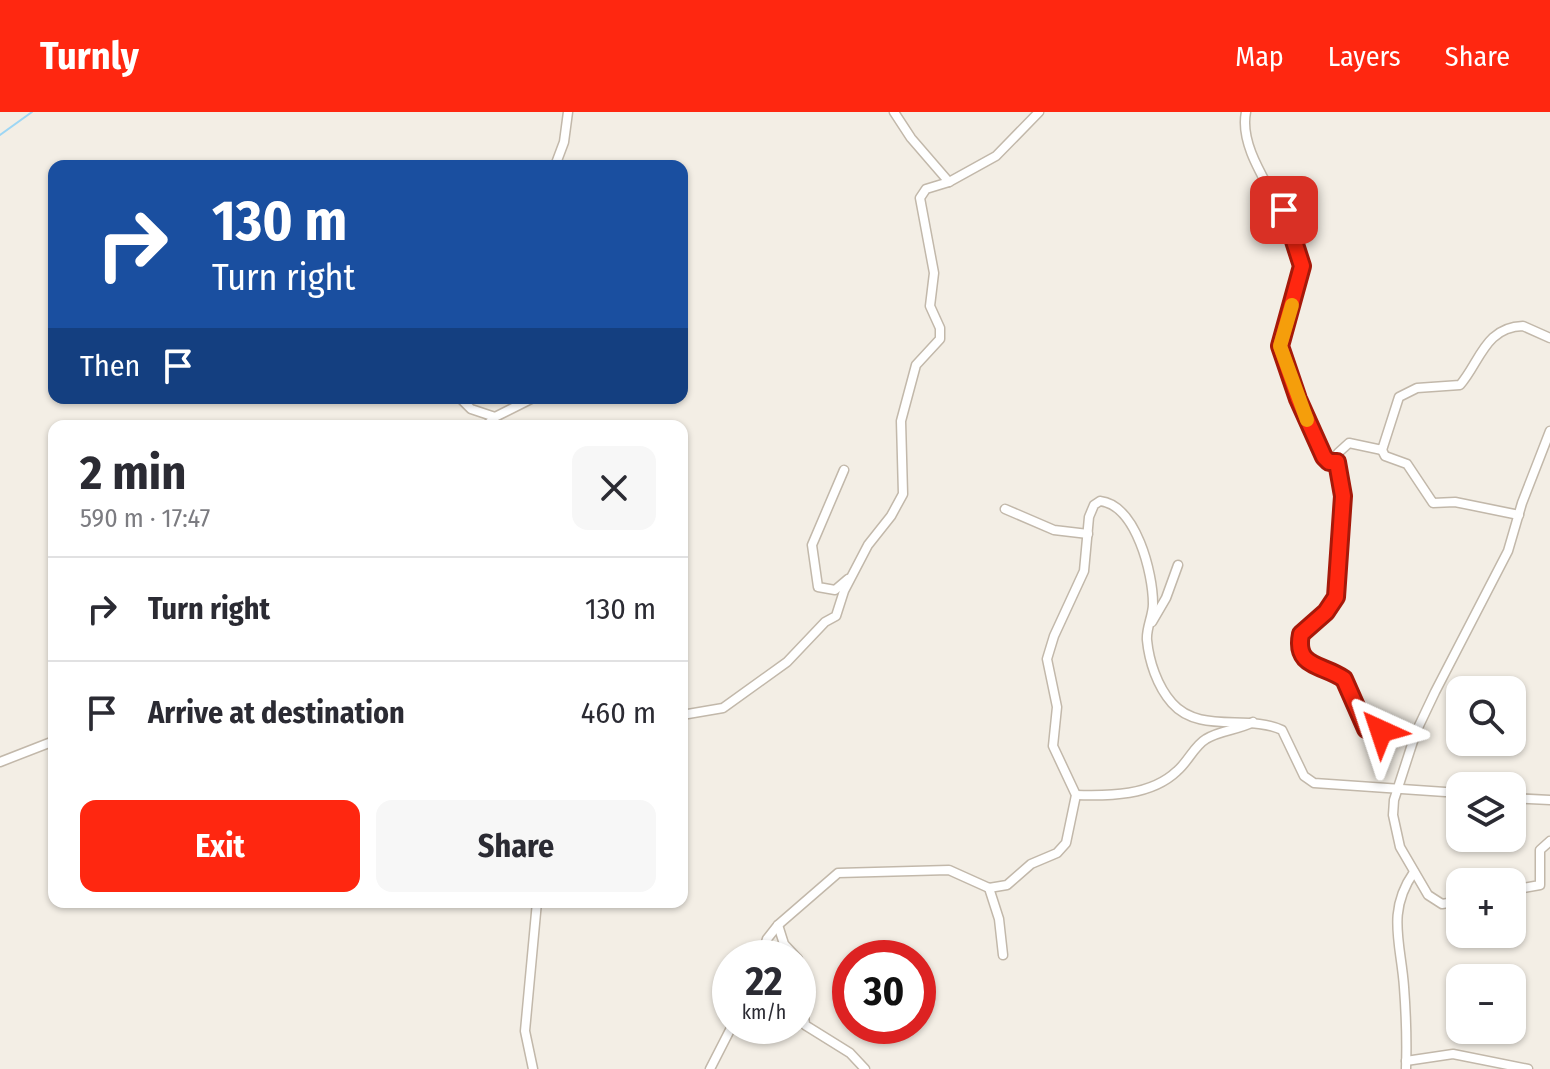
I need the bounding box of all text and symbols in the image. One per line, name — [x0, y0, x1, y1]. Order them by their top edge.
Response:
text: Turnly — [40, 33, 139, 79]
text: Map — [1235, 40, 1284, 73]
text: Layers — [1328, 40, 1401, 73]
text: Share — [1445, 40, 1510, 73]
pin — [1250, 176, 1318, 244]
text: 130 m — [212, 188, 347, 255]
icon: arrive — [1262, 188, 1306, 232]
icon: right — [80, 192, 184, 296]
text: Turn right — [212, 256, 355, 300]
icon: arrive — [156, 344, 200, 388]
text: Then — [80, 348, 140, 384]
text: 2 min — [80, 444, 186, 502]
button: close — [572, 446, 656, 530]
text: 590 m · 17:47 — [80, 503, 210, 534]
icon: right — [80, 587, 124, 631]
text: Turn right — [148, 591, 270, 627]
text: 130 m — [585, 591, 656, 627]
map controls — [1446, 676, 1526, 1044]
button: search — [1446, 676, 1526, 756]
position arrow — [1339, 689, 1423, 773]
icon: arrive — [80, 691, 124, 735]
text: Arrive at destination — [148, 695, 405, 731]
text: 460 m — [581, 695, 656, 731]
button: layers — [1446, 772, 1526, 852]
button: Exit — [80, 800, 360, 892]
button: Share — [376, 800, 656, 892]
button: + — [1446, 868, 1526, 948]
speed limit sign: 30 — [832, 940, 936, 1044]
text: 22 — [745, 958, 783, 1006]
button: − — [1446, 964, 1526, 1044]
text: km/h — [742, 1000, 786, 1024]

